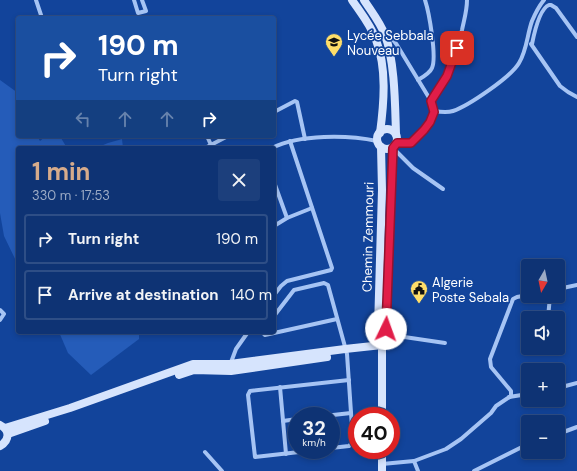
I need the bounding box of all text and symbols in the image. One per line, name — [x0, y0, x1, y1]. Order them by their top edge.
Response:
text: 190 m — [98, 27, 179, 64]
place label: Lycée Sebbala Nouveau — [347, 27, 434, 59]
pin — [440, 31, 474, 65]
icon: right — [32, 32, 84, 84]
school or university icon: Lycée Sebbala Nouveau — [324, 32, 344, 57]
icon: arrive — [446, 37, 468, 59]
text: Turn right — [98, 63, 178, 87]
icon: left — [72, 108, 94, 130]
icon: ahead — [114, 108, 136, 130]
icon: ahead — [156, 108, 178, 130]
icon: right — [198, 108, 220, 130]
text: 1 min — [32, 156, 90, 187]
button: close — [218, 159, 260, 201]
street label: Chemin Zemmouri — [359, 182, 377, 292]
text: 330 m · 17:53 — [32, 187, 110, 204]
icon: right — [34, 228, 56, 250]
text: Turn right — [68, 229, 139, 249]
text: 190 m — [216, 229, 258, 249]
north arrow — [521, 259, 565, 303]
map controls — [521, 259, 565, 459]
place label: Algerie Poste Sebala — [432, 274, 509, 306]
public building icon: Algerie Poste Sebala — [409, 279, 429, 304]
icon: arrive — [34, 284, 56, 306]
text: Arrive at destination — [68, 285, 219, 305]
text: 140 m — [231, 285, 272, 305]
position arrow — [365, 308, 407, 350]
button: sound — [521, 311, 565, 355]
button: + — [521, 363, 565, 407]
speed limit sign: 40 — [348, 407, 400, 459]
text: 32 — [302, 415, 326, 441]
button: − — [521, 415, 565, 459]
text: km/h — [302, 436, 326, 449]

